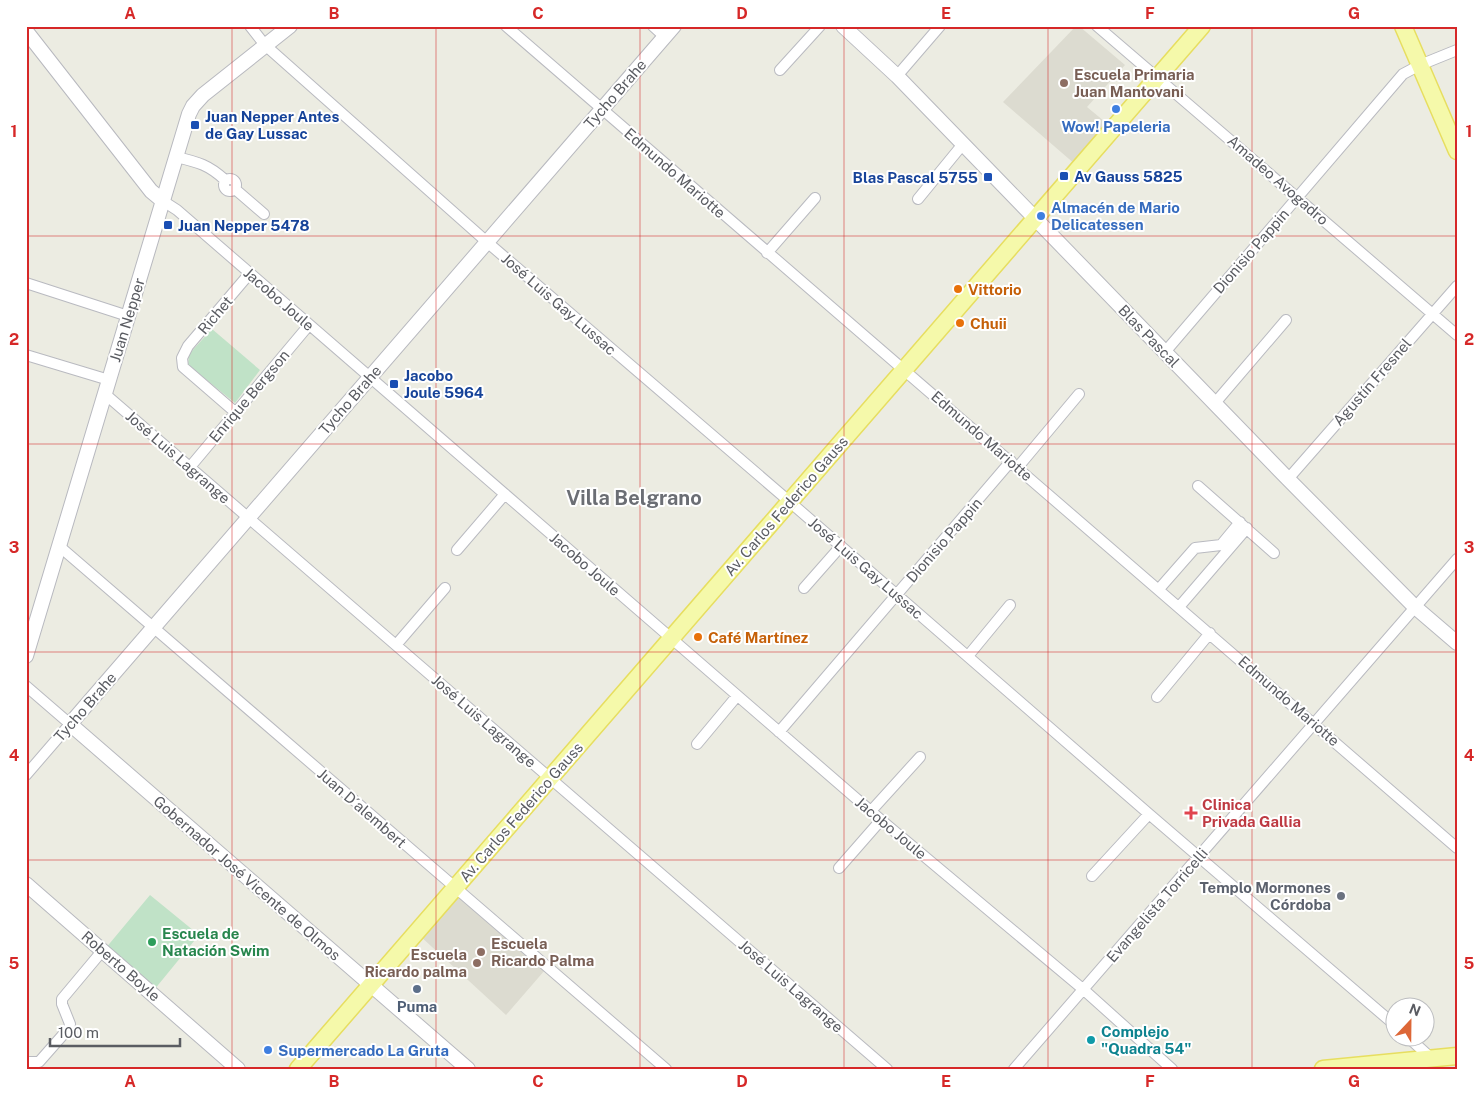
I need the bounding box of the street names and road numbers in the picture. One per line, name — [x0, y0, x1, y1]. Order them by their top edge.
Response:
street label: Tycho Brahe — [580, 56, 650, 132]
street label: Edmundo Mariotte — [621, 125, 729, 221]
street label: Amadeo Avogadro — [1224, 132, 1332, 228]
street label: Dionisio Pappin — [1210, 205, 1292, 297]
street label: José Luis Gay Lussac — [498, 250, 620, 358]
street label: Jacobo Joule — [240, 264, 318, 334]
street label: Juan Nepper — [106, 276, 148, 364]
street label: Richet — [194, 292, 236, 337]
street label: Blas Pascal — [1115, 301, 1183, 371]
street label: Agustín Fresnel — [1330, 335, 1414, 429]
street label: Enrique Bergson — [206, 346, 292, 446]
street label: Tycho Brahe — [315, 362, 385, 438]
street label: Edmundo Mariotte — [928, 388, 1036, 484]
street label: José Luis Lagrange — [122, 407, 234, 507]
street label: Av. Carlos Federico Gauss — [721, 433, 851, 579]
street label: Dionisio Pappin — [903, 494, 985, 586]
street label: José Luis Gay Lussac — [805, 514, 927, 622]
street label: Jacobo Joule — [546, 529, 624, 599]
street label: Edmundo Mariotte — [1235, 653, 1343, 749]
street label: Tycho Brahe — [50, 669, 120, 745]
street label: José Luis Lagrange — [428, 671, 540, 771]
street label: Av. Carlos Federico Gauss — [456, 739, 586, 885]
street label: Juan D´alembert — [314, 765, 410, 851]
street label: Gobernador José Vicente de Olmos — [150, 792, 344, 964]
street label: Jacobo Joule — [852, 793, 930, 863]
street label: Evangelista Torricelli — [1103, 845, 1211, 965]
street label: Roberto Boyle — [78, 927, 164, 1005]
street label: José Luis Lagrange — [735, 936, 847, 1036]

